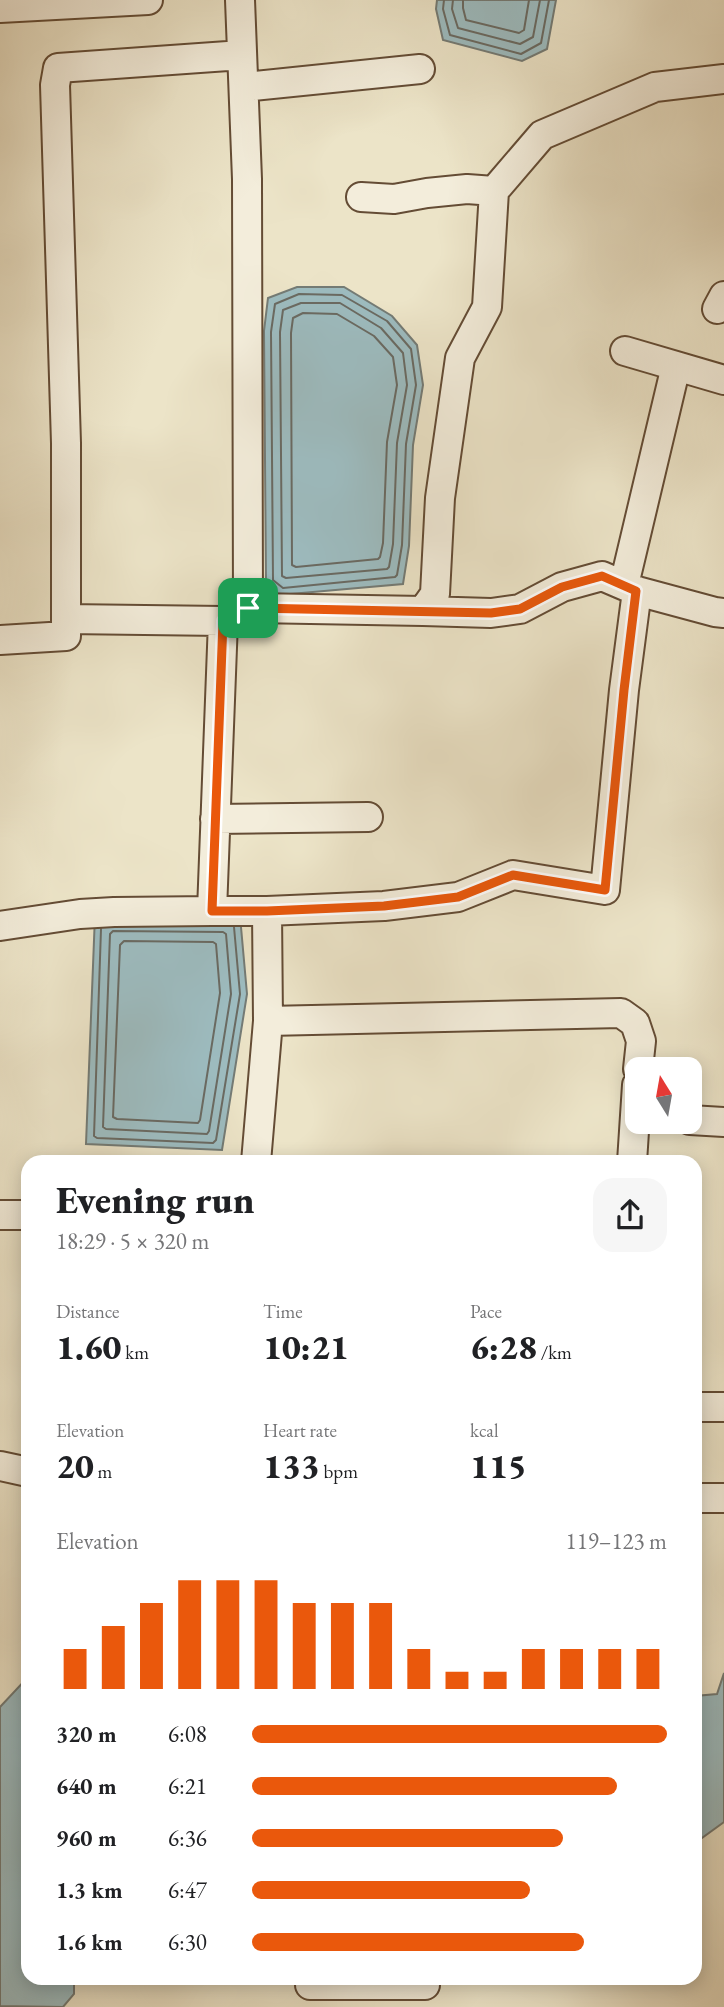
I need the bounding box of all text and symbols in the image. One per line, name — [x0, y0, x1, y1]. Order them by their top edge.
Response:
pin — [218, 578, 278, 638]
icon: arrive — [229, 589, 267, 627]
north arrow — [625, 1057, 702, 1134]
map controls — [625, 1057, 702, 1134]
text: Evening run — [56, 1175, 254, 1224]
button: share — [593, 1178, 667, 1252]
text: 18:29 · 5 × 320 m — [56, 1226, 209, 1256]
text: Distance — [56, 1299, 119, 1324]
text: Time — [263, 1299, 303, 1324]
text: Pace — [470, 1299, 502, 1324]
text: 1.60 — [56, 1324, 122, 1369]
text: 10:21 — [263, 1324, 349, 1369]
text: 6:28 — [470, 1324, 537, 1369]
text: km — [122, 1340, 149, 1365]
text: /km — [537, 1340, 572, 1365]
text: Elevation — [56, 1418, 124, 1443]
text: Heart rate — [263, 1418, 337, 1443]
text: kcal — [470, 1418, 499, 1443]
text: 20 — [56, 1443, 94, 1488]
text: 133 — [263, 1443, 320, 1488]
text: 115 — [470, 1443, 527, 1488]
text: m — [94, 1459, 112, 1484]
text: bpm — [320, 1459, 358, 1484]
text: Elevation — [56, 1526, 139, 1556]
text: 119–123 m — [566, 1526, 667, 1556]
text: 320 m — [56, 1719, 117, 1749]
text: 6:08 — [168, 1719, 207, 1749]
text: 640 m — [56, 1771, 117, 1801]
text: 6:21 — [168, 1771, 207, 1801]
text: 960 m — [56, 1823, 117, 1853]
text: 6:36 — [168, 1823, 207, 1853]
text: 1.3 km — [56, 1875, 123, 1905]
text: 6:47 — [168, 1875, 207, 1905]
text: 1.6 km — [56, 1927, 123, 1957]
text: 6:30 — [168, 1927, 207, 1957]

